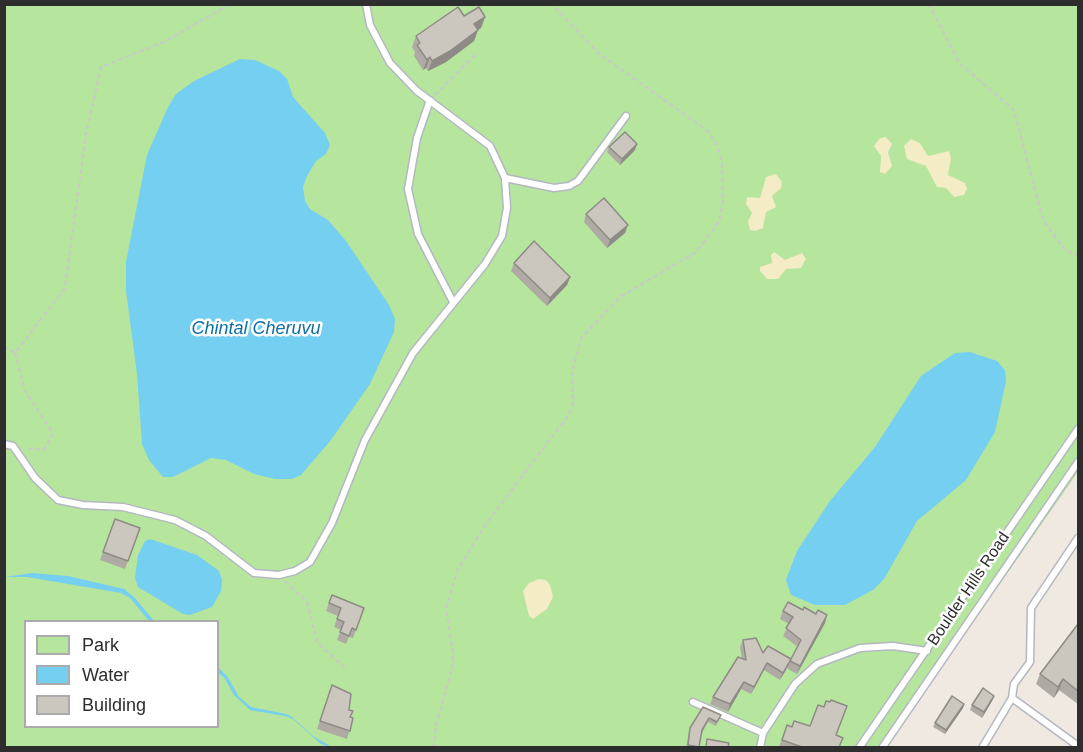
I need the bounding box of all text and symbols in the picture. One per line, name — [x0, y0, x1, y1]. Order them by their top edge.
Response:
water label: Chintal Cheruvu — [191, 318, 321, 340]
street label: Boulder Hills Road — [924, 529, 1014, 649]
legend — [24, 620, 219, 728]
text: Park — [82, 635, 119, 655]
text: Water — [82, 665, 129, 685]
text: Building — [82, 695, 146, 715]

